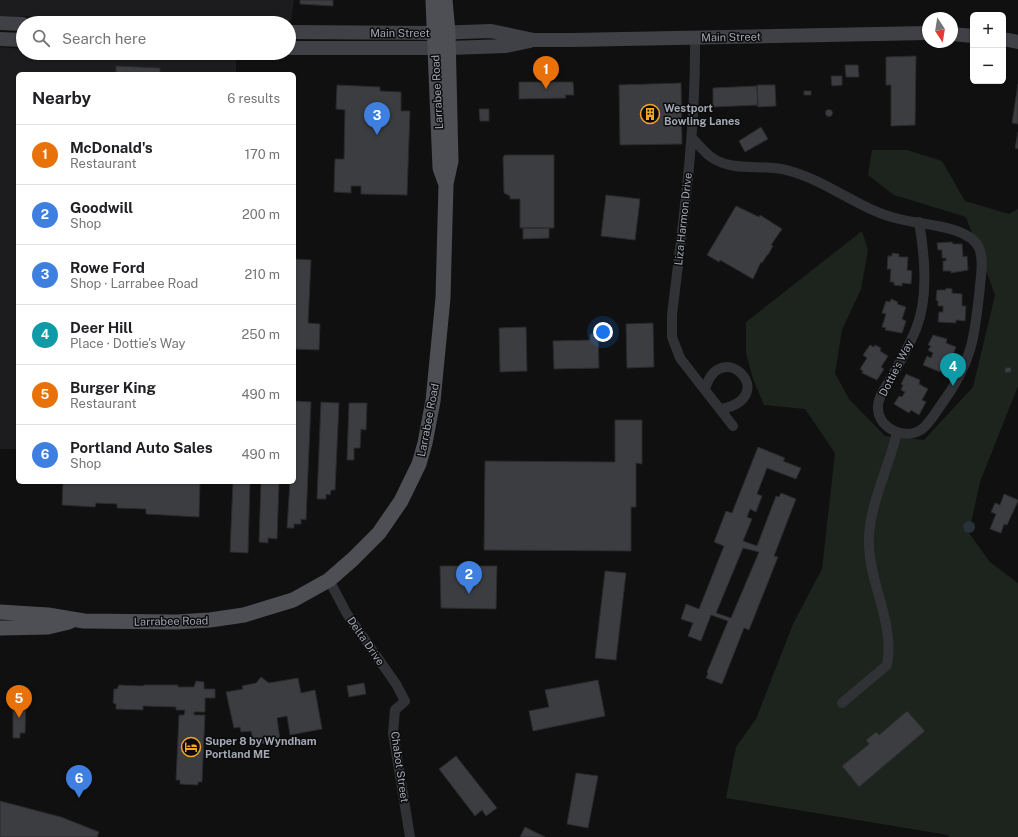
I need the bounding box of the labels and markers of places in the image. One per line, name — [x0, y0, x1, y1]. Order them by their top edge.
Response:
pin: 1 — [533, 56, 559, 89]
pin: 3 — [364, 102, 390, 135]
place label: Westport Bowling Lanes — [664, 102, 740, 127]
building icon: Westport Bowling Lanes — [639, 103, 661, 125]
pin: 4 — [940, 353, 966, 386]
pin: 2 — [456, 561, 482, 594]
pin: 5 — [6, 685, 32, 718]
place label: Super 8 by Wyndham Portland ME — [205, 735, 317, 760]
hotel icon: Super 8 by Wyndham Portland ME — [180, 736, 202, 758]
pin: 6 — [66, 765, 92, 798]

